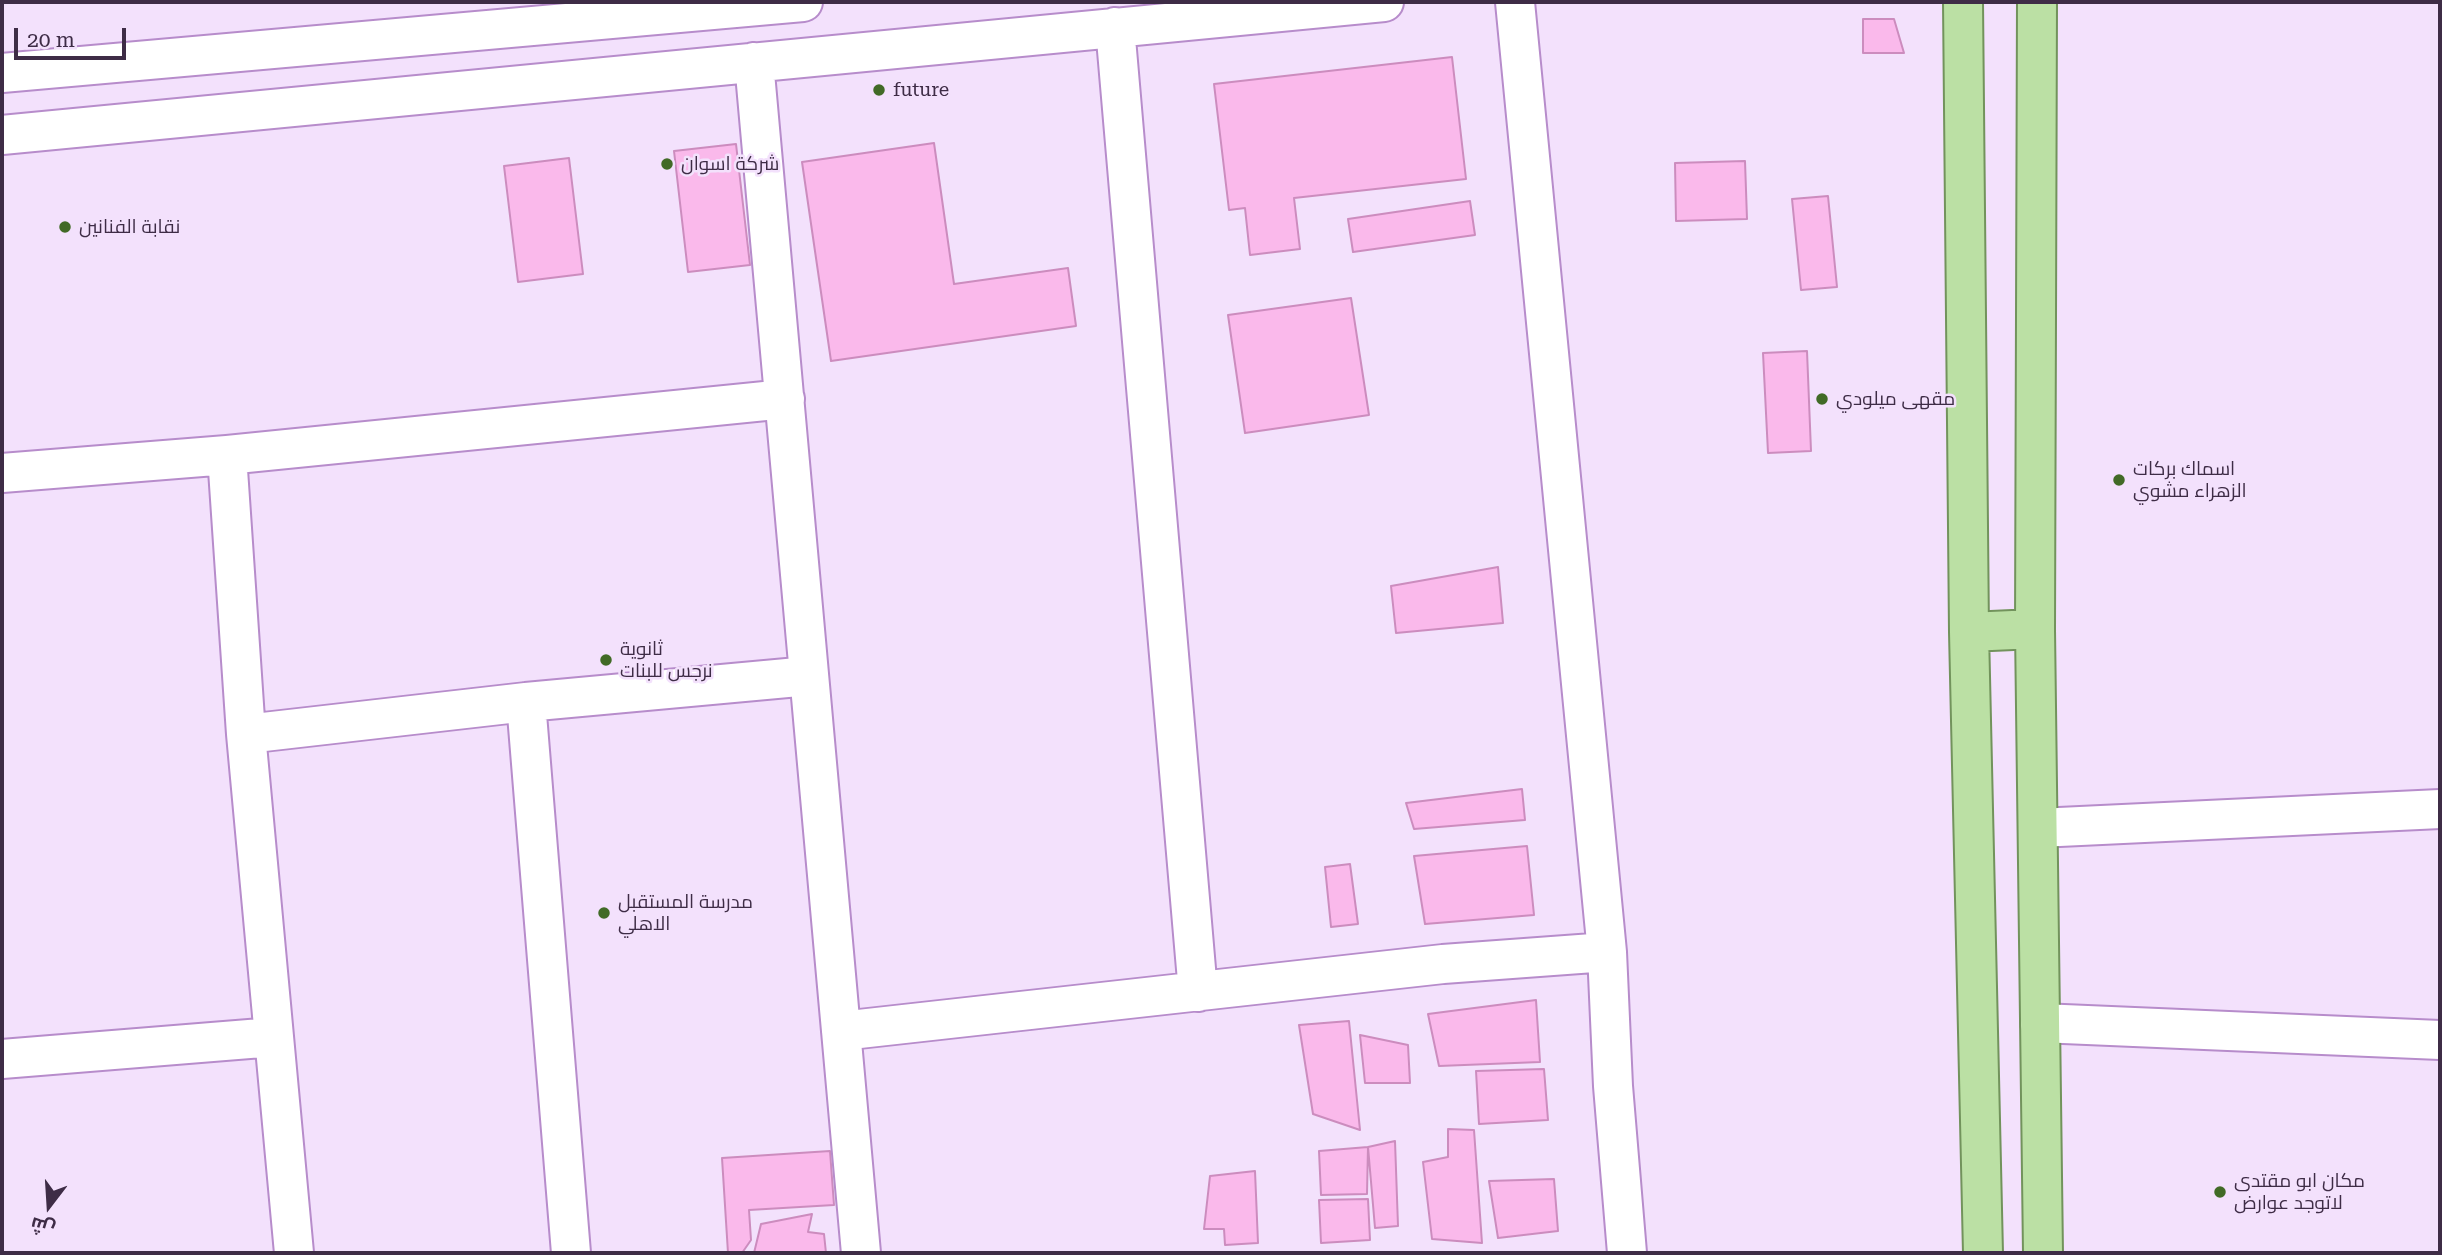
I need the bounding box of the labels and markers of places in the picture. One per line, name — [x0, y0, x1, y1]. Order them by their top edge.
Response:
place label: future — [893, 79, 949, 101]
marker: future — [871, 82, 887, 98]
place label: شركة اسوان — [681, 153, 779, 175]
marker: شركة اسوان — [659, 156, 675, 172]
place label: نقابة الفنانين — [79, 216, 180, 238]
marker: نقابة الفنانين — [57, 219, 73, 235]
place label: مقهى ميلودي — [1836, 388, 1955, 410]
marker: مقهى ميلودي — [1814, 391, 1830, 407]
place label: اسماك بركات الزهراء مشوي — [2133, 458, 2247, 502]
marker: اسماك بركات الزهراء مشوي — [2111, 472, 2127, 488]
place label: ثانوية نرجس للبنات — [620, 638, 713, 682]
marker: ثانوية نرجس للبنات — [598, 652, 614, 668]
place label: مدرسة المستقبل الاهلي — [618, 891, 753, 935]
marker: مدرسة المستقبل الاهلي — [596, 905, 612, 921]
place label: مكان ابو مقتدى لاتوجد عوارض — [2234, 1170, 2365, 1214]
marker: مكان ابو مقتدى لاتوجد عوارض — [2212, 1184, 2228, 1200]

